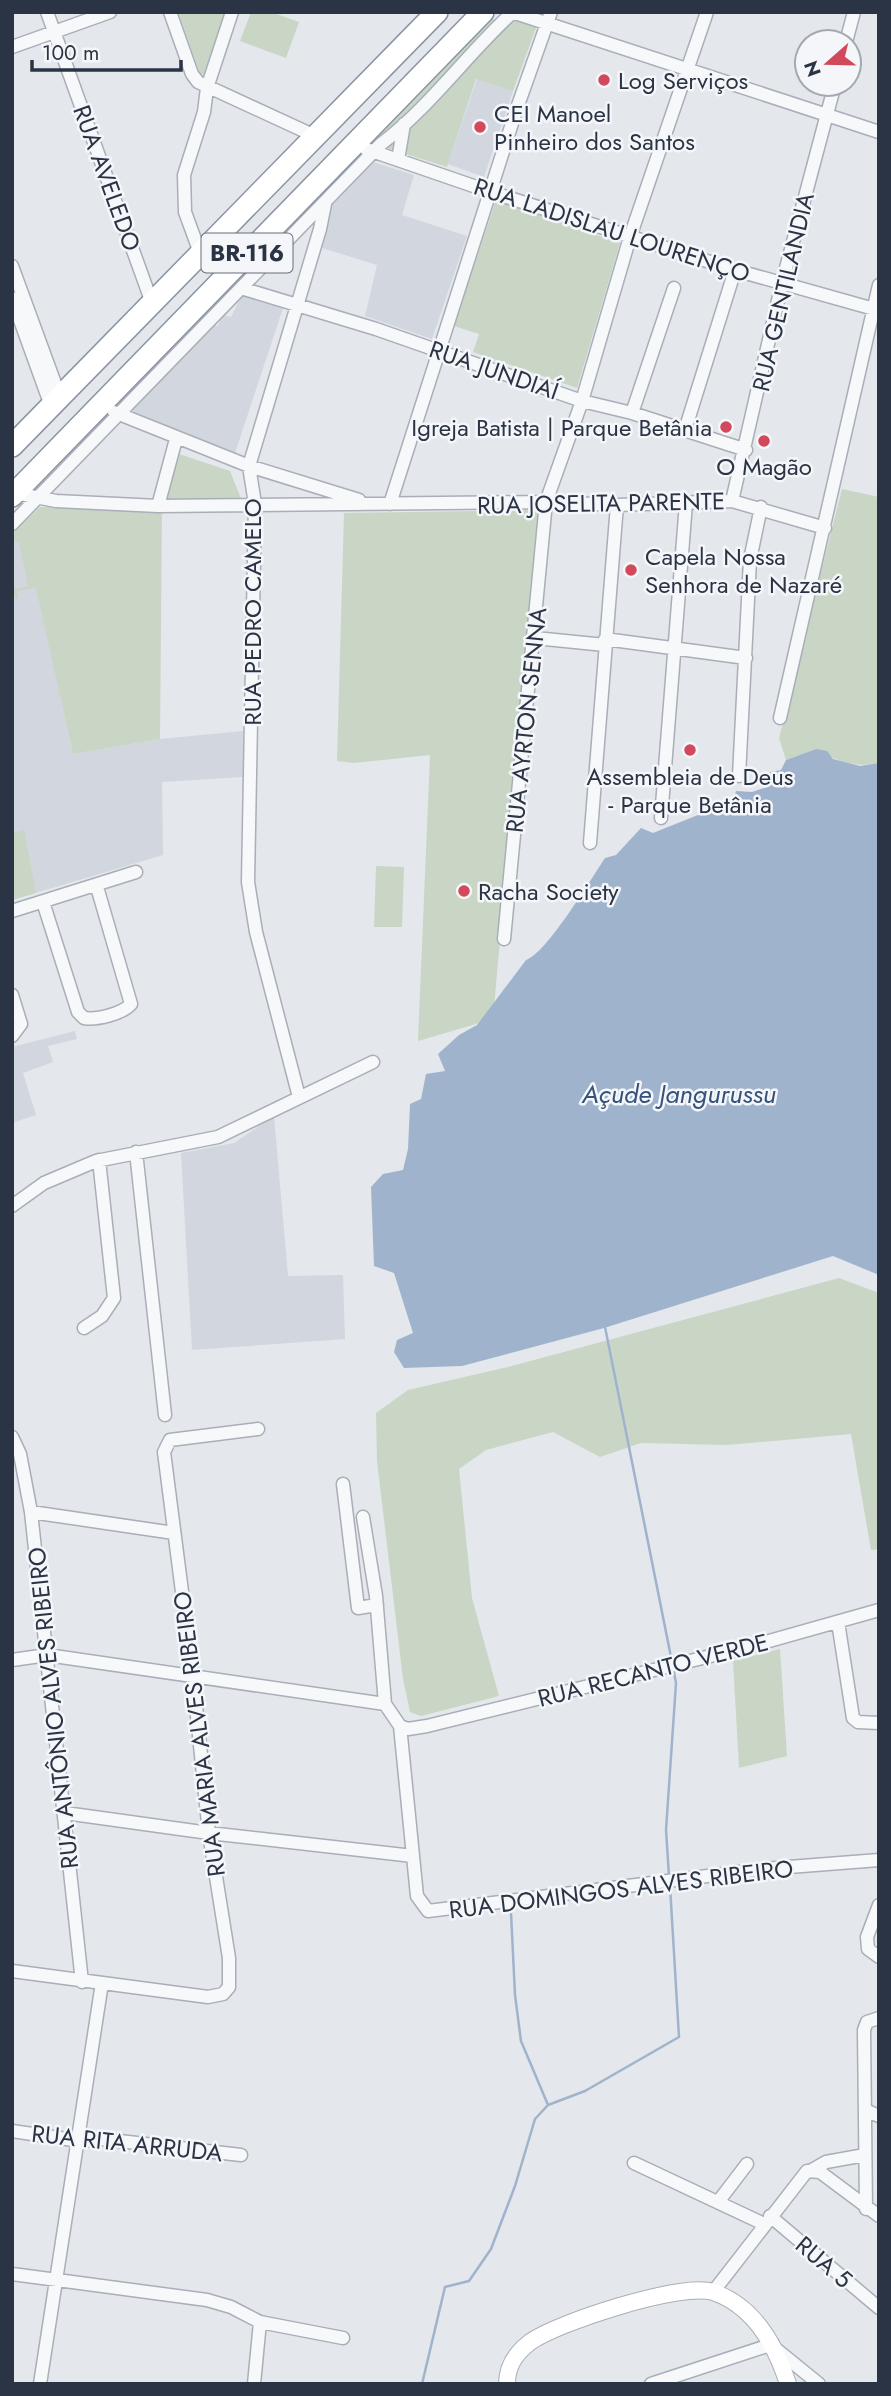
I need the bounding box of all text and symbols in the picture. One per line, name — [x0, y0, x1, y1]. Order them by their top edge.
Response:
scale bar — [32, 28, 180, 72]
north arrow — [793, 28, 863, 98]
text: 100 m — [42, 38, 99, 68]
text: N — [797, 57, 828, 80]
place label: Log Serviços — [618, 63, 748, 98]
marker: Log Serviços — [596, 72, 612, 88]
place label: CEI Manoel Pinheiro dos Santos — [494, 96, 695, 159]
street label: RUA AVELEDO — [64, 100, 150, 256]
marker: CEI Manoel Pinheiro dos Santos — [472, 119, 488, 135]
street label: RUA LADISLAU LOURENÇO — [469, 169, 755, 291]
street label: RUA GENTILANDIA — [743, 189, 823, 395]
road number: BR-116 — [202, 234, 292, 272]
street label: RUA JUNDIAÍ — [425, 332, 564, 409]
place label: Igreja Batista | Parque Betânia — [411, 410, 712, 445]
marker: Igreja Batista | Parque Betânia — [718, 419, 734, 435]
marker: O Magão — [756, 433, 772, 449]
place label: O Magão — [716, 449, 812, 484]
street label: RUA JOSELITA PARENTE — [477, 483, 725, 523]
street label: RUA PEDRO CAMELO — [235, 498, 270, 726]
place label: Capela Nossa Senhora de Nazaré — [645, 539, 842, 602]
marker: Capela Nossa Senhora de Nazaré — [623, 562, 639, 578]
street label: RUA AYRTON SENNA — [497, 605, 555, 835]
marker: Assembleia de Deus - Parque Betânia — [682, 742, 698, 758]
place label: Assembleia de Deus - Parque Betânia — [587, 759, 794, 822]
place label: Racha Society — [478, 874, 619, 909]
marker: Racha Society — [456, 883, 472, 899]
water label: Açude Jangurussu — [581, 1075, 776, 1113]
street label: RUA ANTÔNIO ALVES RIBEIRO — [19, 1545, 87, 1871]
street label: RUA MARIA ALVES RIBEIRO — [164, 1589, 234, 1879]
street label: RUA RECANTO VERDE — [534, 1624, 772, 1716]
street label: RUA DOMINGOS ALVES RIBEIRO — [447, 1851, 795, 1927]
street label: RUA RITA ARRUDA — [30, 2116, 224, 2170]
street label: RUA 5 — [788, 2228, 860, 2296]

